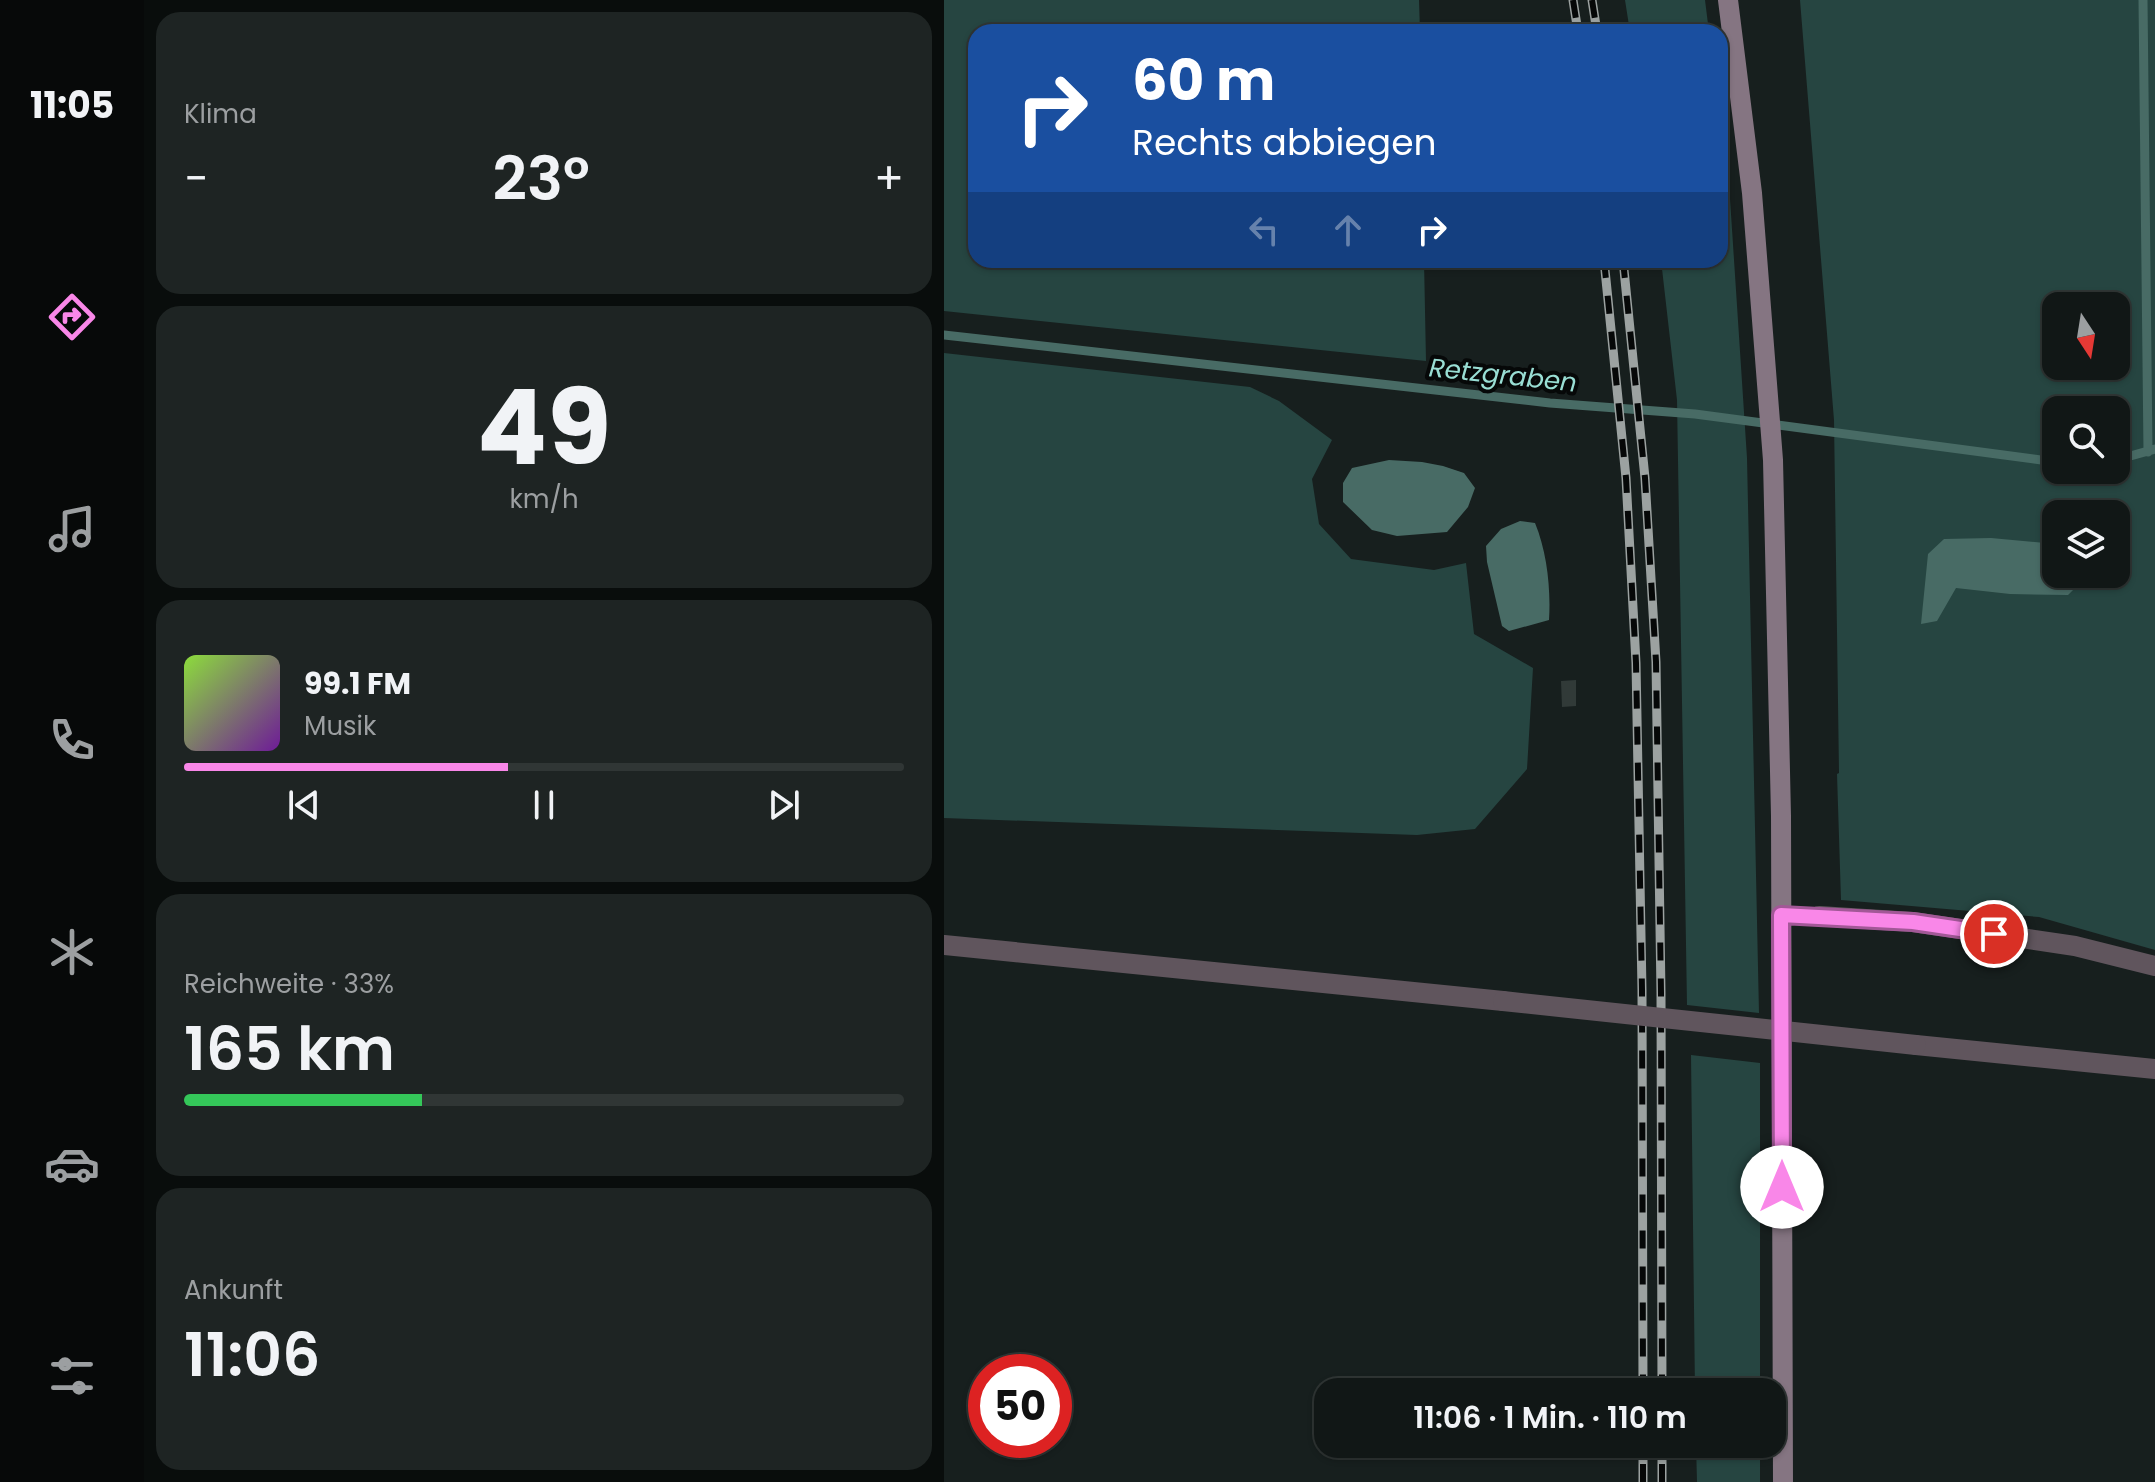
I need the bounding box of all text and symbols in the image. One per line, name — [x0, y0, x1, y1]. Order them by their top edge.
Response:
text: 60 m — [1132, 41, 1275, 120]
icon: right — [1000, 56, 1104, 160]
text: 11:05 — [30, 80, 114, 131]
text: Klima — [184, 96, 257, 132]
text: Rechts abbiegen — [1132, 117, 1437, 168]
text: 23° — [493, 137, 590, 221]
text: − — [184, 148, 208, 209]
text: + — [874, 148, 904, 209]
icon: left — [1242, 208, 1286, 252]
icon: ahead — [1326, 208, 1370, 252]
icon: right — [1410, 208, 1454, 252]
icon: directions — [44, 289, 100, 345]
north arrow — [2042, 292, 2130, 380]
map controls — [2042, 292, 2130, 588]
water label: Retzgraben — [1427, 349, 1579, 401]
text: 49 — [477, 355, 611, 500]
button: search — [2042, 396, 2130, 484]
text: km/h — [509, 481, 579, 517]
button: layers — [2042, 500, 2130, 588]
icon: music — [44, 501, 100, 557]
text: 99.1 FM — [304, 662, 411, 705]
text: Musik — [304, 708, 376, 744]
icon: phone — [44, 712, 100, 768]
icon: previous — [282, 783, 326, 827]
icon: pause — [522, 783, 566, 827]
icon: next — [762, 783, 806, 827]
pin — [1960, 900, 2028, 968]
icon: arrive — [1972, 912, 2016, 956]
icon: climate — [44, 924, 100, 980]
text: Reichweite · 33% — [184, 966, 394, 1002]
text: 165 km — [184, 1007, 395, 1091]
icon: car — [44, 1136, 100, 1192]
position arrow — [1740, 1145, 1824, 1229]
text: Ankunft — [184, 1272, 283, 1308]
text: 11:06 — [184, 1313, 320, 1397]
icon: filters — [44, 1348, 100, 1404]
speed limit sign: 50 — [968, 1354, 1072, 1458]
text: 11:06 · 1 Min. · 110 m — [1413, 1396, 1687, 1439]

